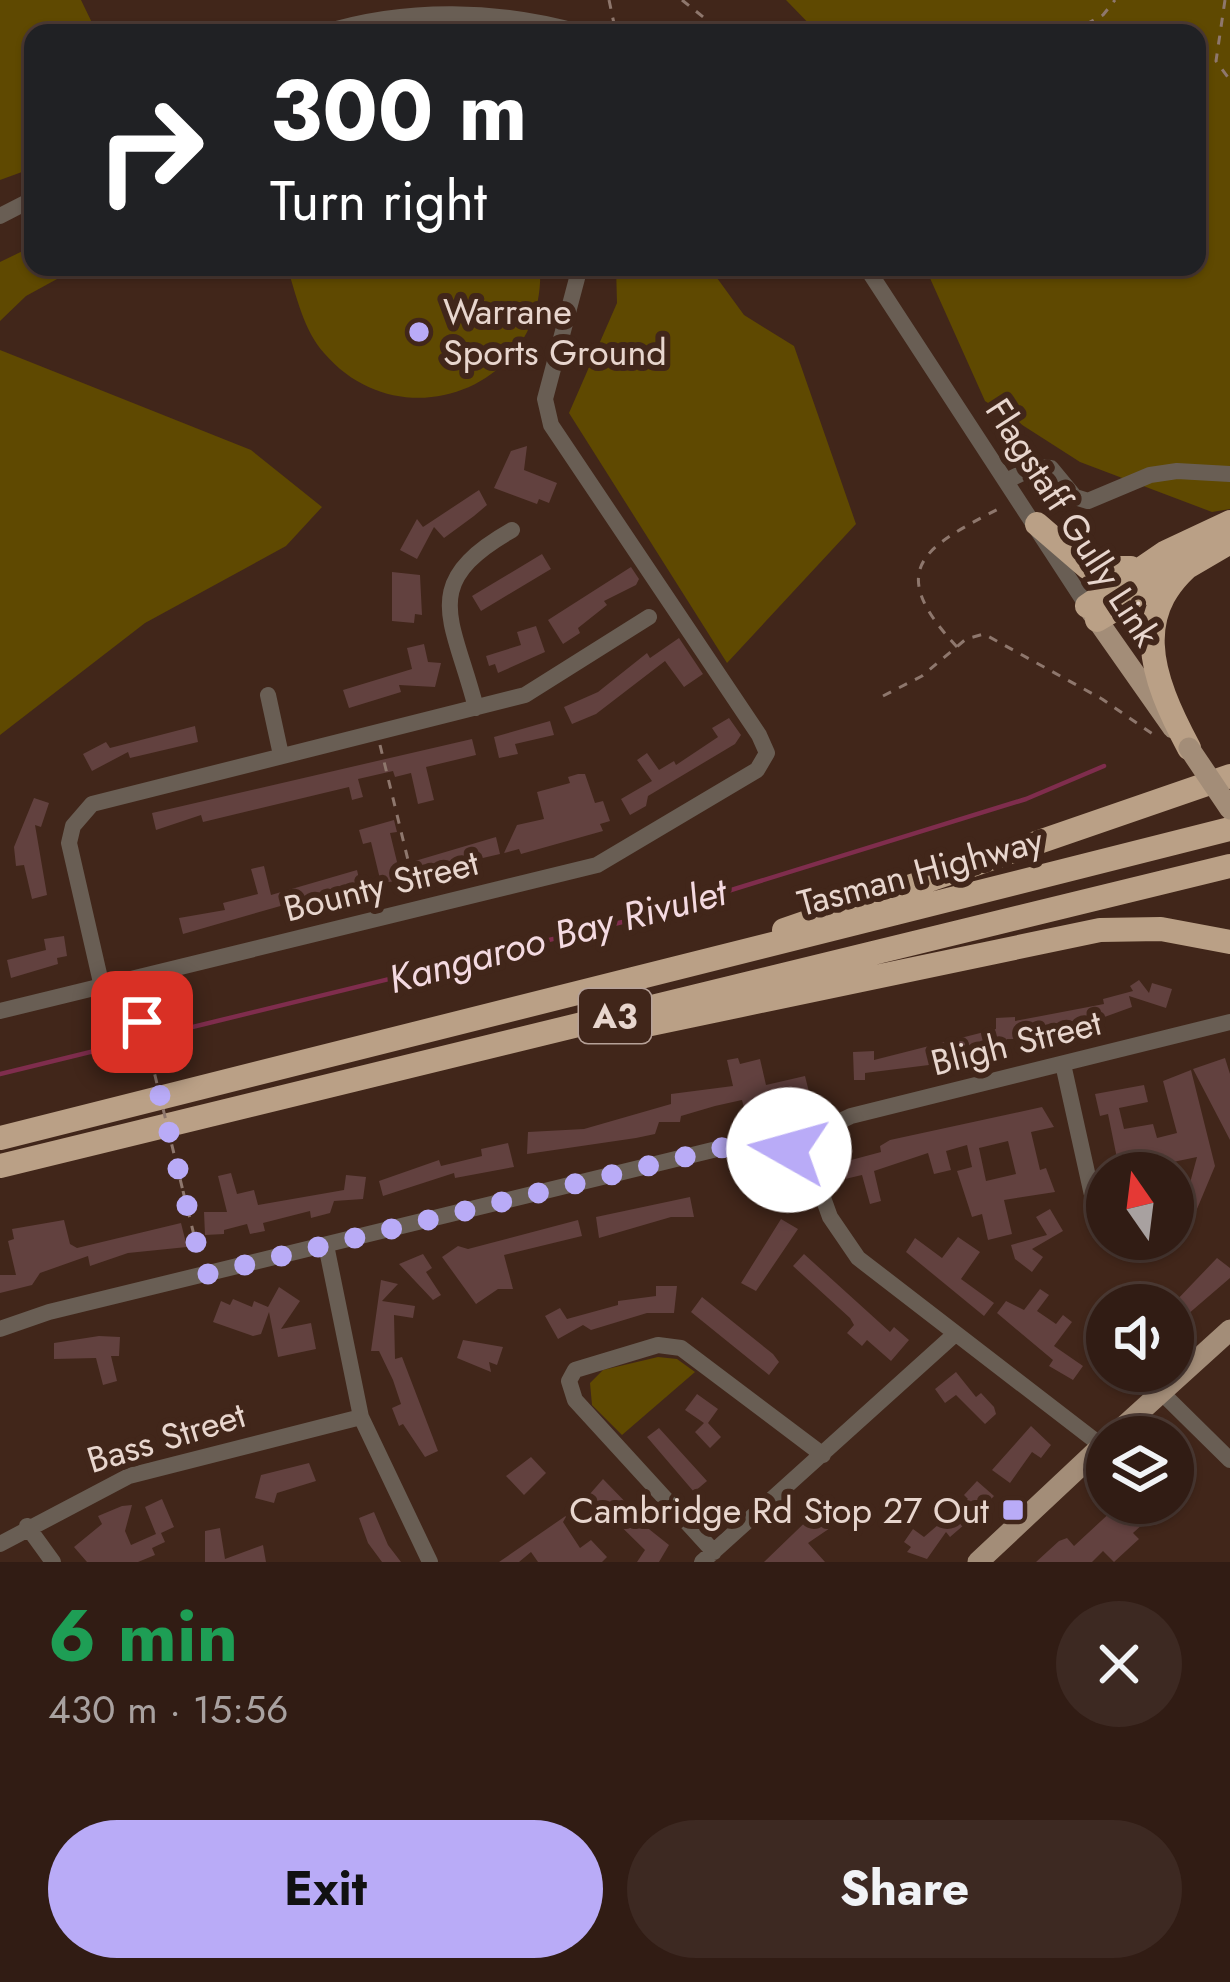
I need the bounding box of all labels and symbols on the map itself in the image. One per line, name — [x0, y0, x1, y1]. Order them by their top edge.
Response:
place label: Warrane Sports Ground — [443, 285, 667, 378]
marker: Warrane Sports Ground — [406, 319, 432, 345]
street label: Flagstaff Gully Link — [973, 388, 1173, 656]
street label: Tasman Highway — [792, 813, 1049, 929]
street label: Bounty Street — [278, 836, 484, 934]
water label: Kangaroo Bay Rivulet — [382, 863, 734, 1008]
pin — [91, 971, 193, 1073]
road number: A3 — [579, 989, 651, 1043]
street label: Bligh Street — [925, 996, 1107, 1088]
position arrow — [726, 1087, 852, 1213]
north arrow — [1086, 1152, 1194, 1260]
street label: Bass Street — [80, 1388, 252, 1486]
place label: Cambridge Rd Stop 27 Out — [569, 1484, 989, 1536]
marker: Cambridge Rd Stop 27 Out — [1000, 1497, 1026, 1523]

